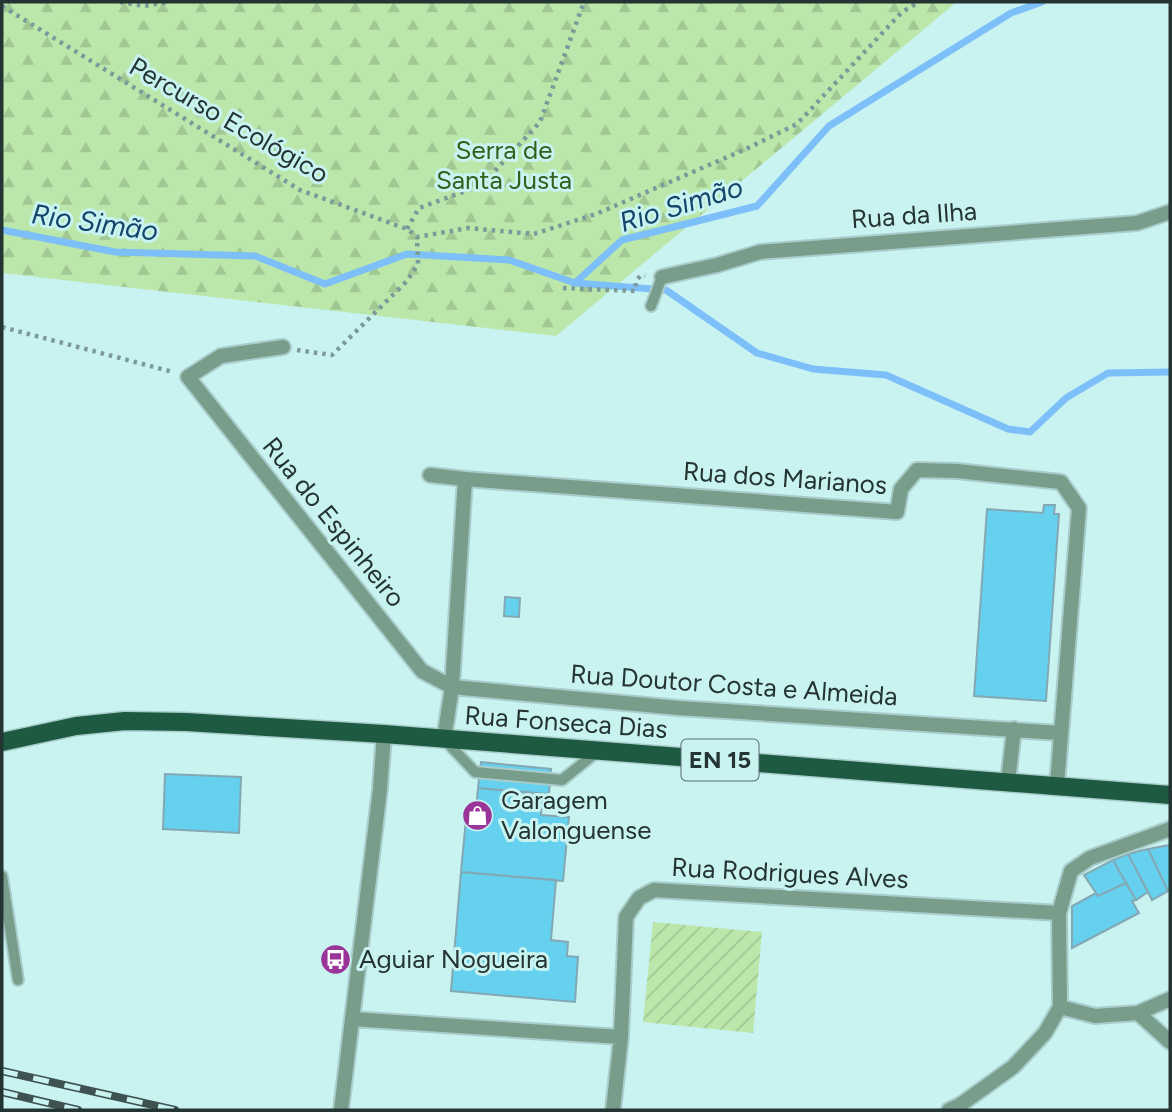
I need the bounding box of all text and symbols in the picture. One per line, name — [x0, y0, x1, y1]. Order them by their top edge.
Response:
street label: Percurso Ecológico — [124, 50, 334, 190]
park label: Serra de Santa Justa — [436, 134, 572, 196]
water label: Rio Simão — [615, 169, 747, 239]
street label: Rua da Ilha — [850, 195, 978, 235]
water label: Rio Simão — [30, 196, 160, 248]
street label: Rua do Espinheiro — [256, 431, 412, 613]
street label: Rua dos Marianos — [682, 455, 888, 501]
street label: Rua Doutor Costa e Almeida — [569, 658, 899, 712]
street label: Rua Fonseca Dias — [463, 699, 669, 745]
road number: EN 15 — [682, 740, 758, 780]
place label: Garagem Valonguense — [501, 784, 651, 846]
shop icon: Garagem Valonguense — [461, 798, 495, 832]
street label: Rua Rodrigues Alves — [671, 851, 909, 895]
bus stop icon: Aguiar Nogueira — [319, 942, 353, 976]
place label: Aguiar Nogueira — [359, 943, 548, 975]

